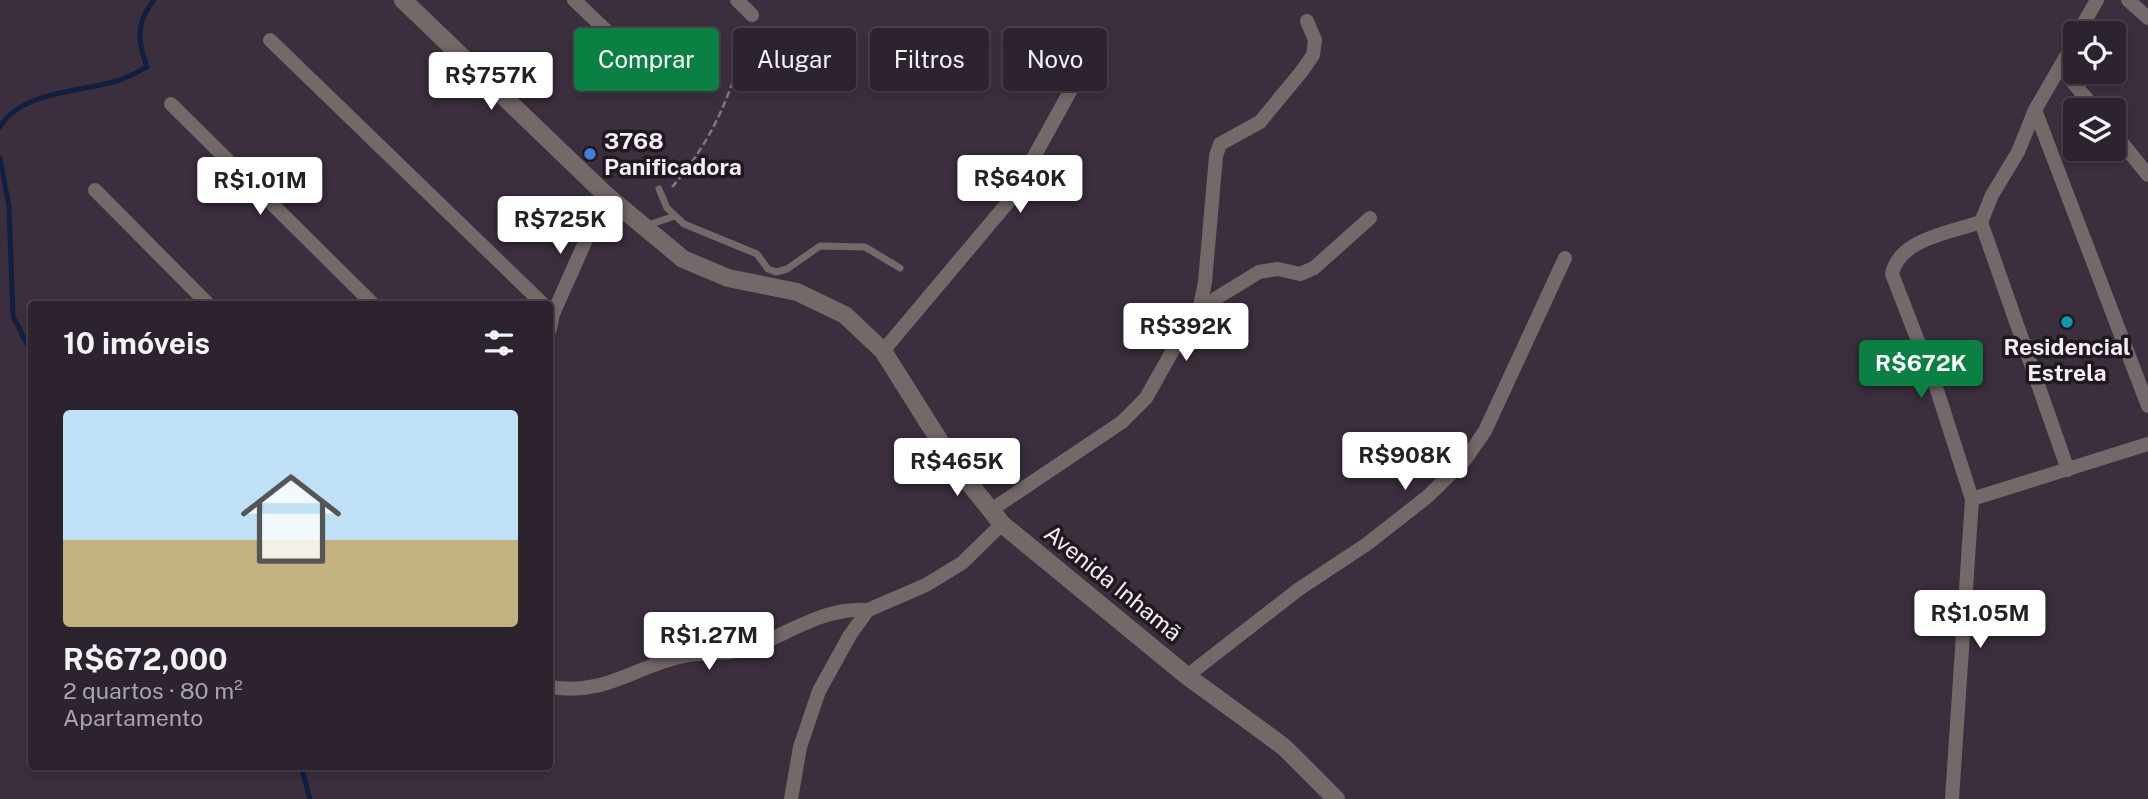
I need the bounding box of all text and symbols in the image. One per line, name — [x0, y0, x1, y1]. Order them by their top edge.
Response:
map controls — [2063, 21, 2126, 161]
button: locate — [2063, 21, 2126, 84]
chip: Comprar — [574, 28, 719, 91]
chip: Alugar — [733, 28, 856, 91]
chip: Filtros — [870, 28, 989, 91]
chip: Novo — [1003, 28, 1107, 91]
pin: R$757K — [434, 52, 548, 112]
text: R$757K — [445, 61, 537, 88]
button: layers — [2063, 98, 2126, 161]
place label: 3768 Panificadora — [604, 127, 742, 180]
marker: 3768 Panificadora — [582, 146, 598, 162]
pin: R$640K — [963, 156, 1077, 215]
pin: R$1.01M — [195, 158, 325, 217]
text: R$640K — [973, 164, 1067, 191]
text: R$1.01M — [213, 166, 307, 193]
pin: R$725K — [503, 196, 617, 256]
text: R$725K — [514, 205, 606, 232]
pin: R$392K — [1129, 304, 1243, 363]
text: R$392K — [1139, 312, 1233, 339]
marker: Residencial Estrela — [2059, 314, 2075, 330]
icon: filters — [480, 324, 518, 362]
text: 10 imóveis — [63, 325, 210, 361]
place label: Residencial Estrela — [2003, 333, 2131, 386]
pin: R$672K — [1864, 340, 1978, 400]
text: R$672K — [1875, 349, 1967, 376]
pin: R$908K — [1348, 433, 1462, 492]
pin: R$465K — [900, 438, 1014, 498]
text: R$908K — [1358, 441, 1452, 468]
text: R$465K — [910, 447, 1004, 474]
icon: home — [228, 456, 354, 582]
street label: Avenida Inhamã — [1039, 519, 1187, 646]
pin: R$1.05M — [1915, 590, 2045, 650]
text: R$1.05M — [1930, 599, 2030, 626]
pin: R$1.27M — [644, 612, 774, 672]
text: R$1.27M — [660, 621, 758, 648]
text: R$672,000 — [63, 641, 228, 677]
text: 2 quartos · 80 m² — [63, 677, 243, 704]
text: Apartamento — [63, 704, 203, 731]

